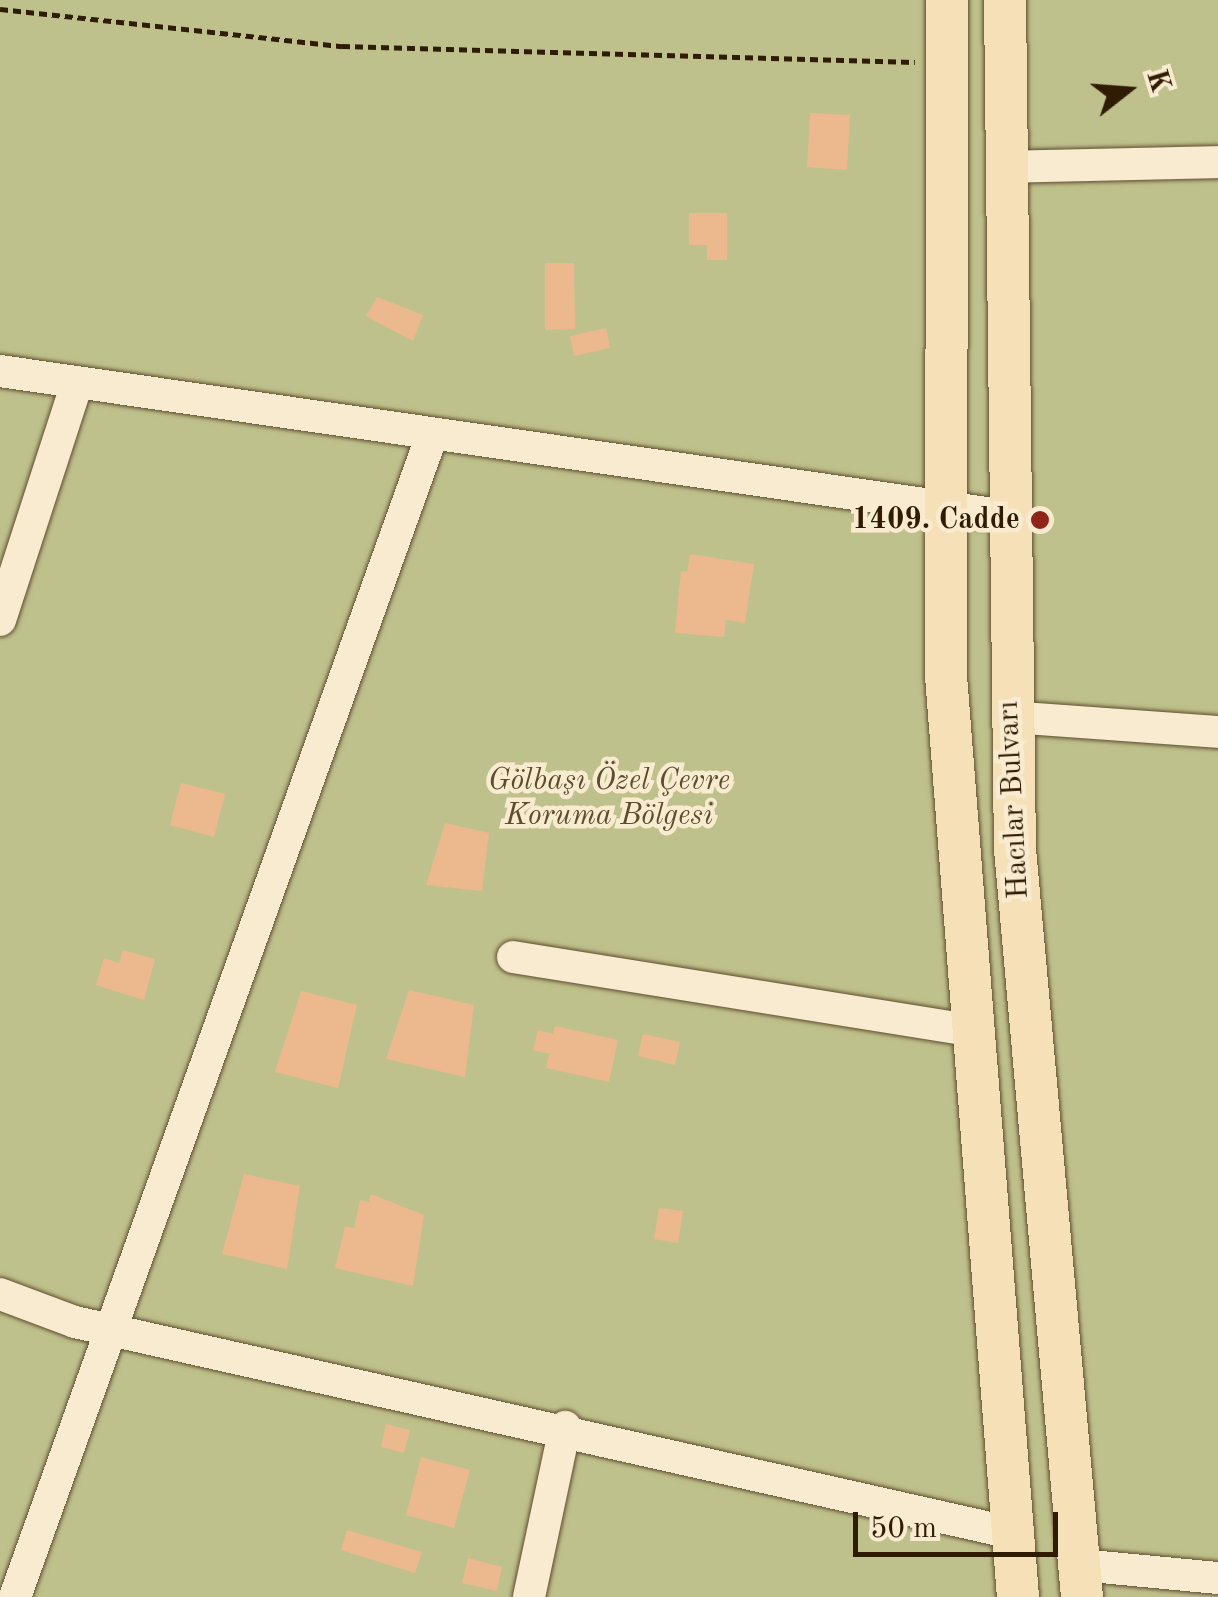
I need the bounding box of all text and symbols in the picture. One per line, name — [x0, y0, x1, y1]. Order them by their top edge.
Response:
north arrow — [1078, 40, 1178, 140]
text: K — [1140, 67, 1173, 96]
place label: 1409. Cadde — [852, 502, 1020, 538]
marker: 1409. Cadde — [1029, 509, 1051, 531]
street label: Hacılar Bulvarı — [991, 700, 1037, 900]
park label: Gölbaşı Özel Çevre Koruma Bölgesi — [488, 763, 730, 834]
scale bar — [858, 1492, 1063, 1554]
text: 50 m — [870, 1514, 937, 1544]

